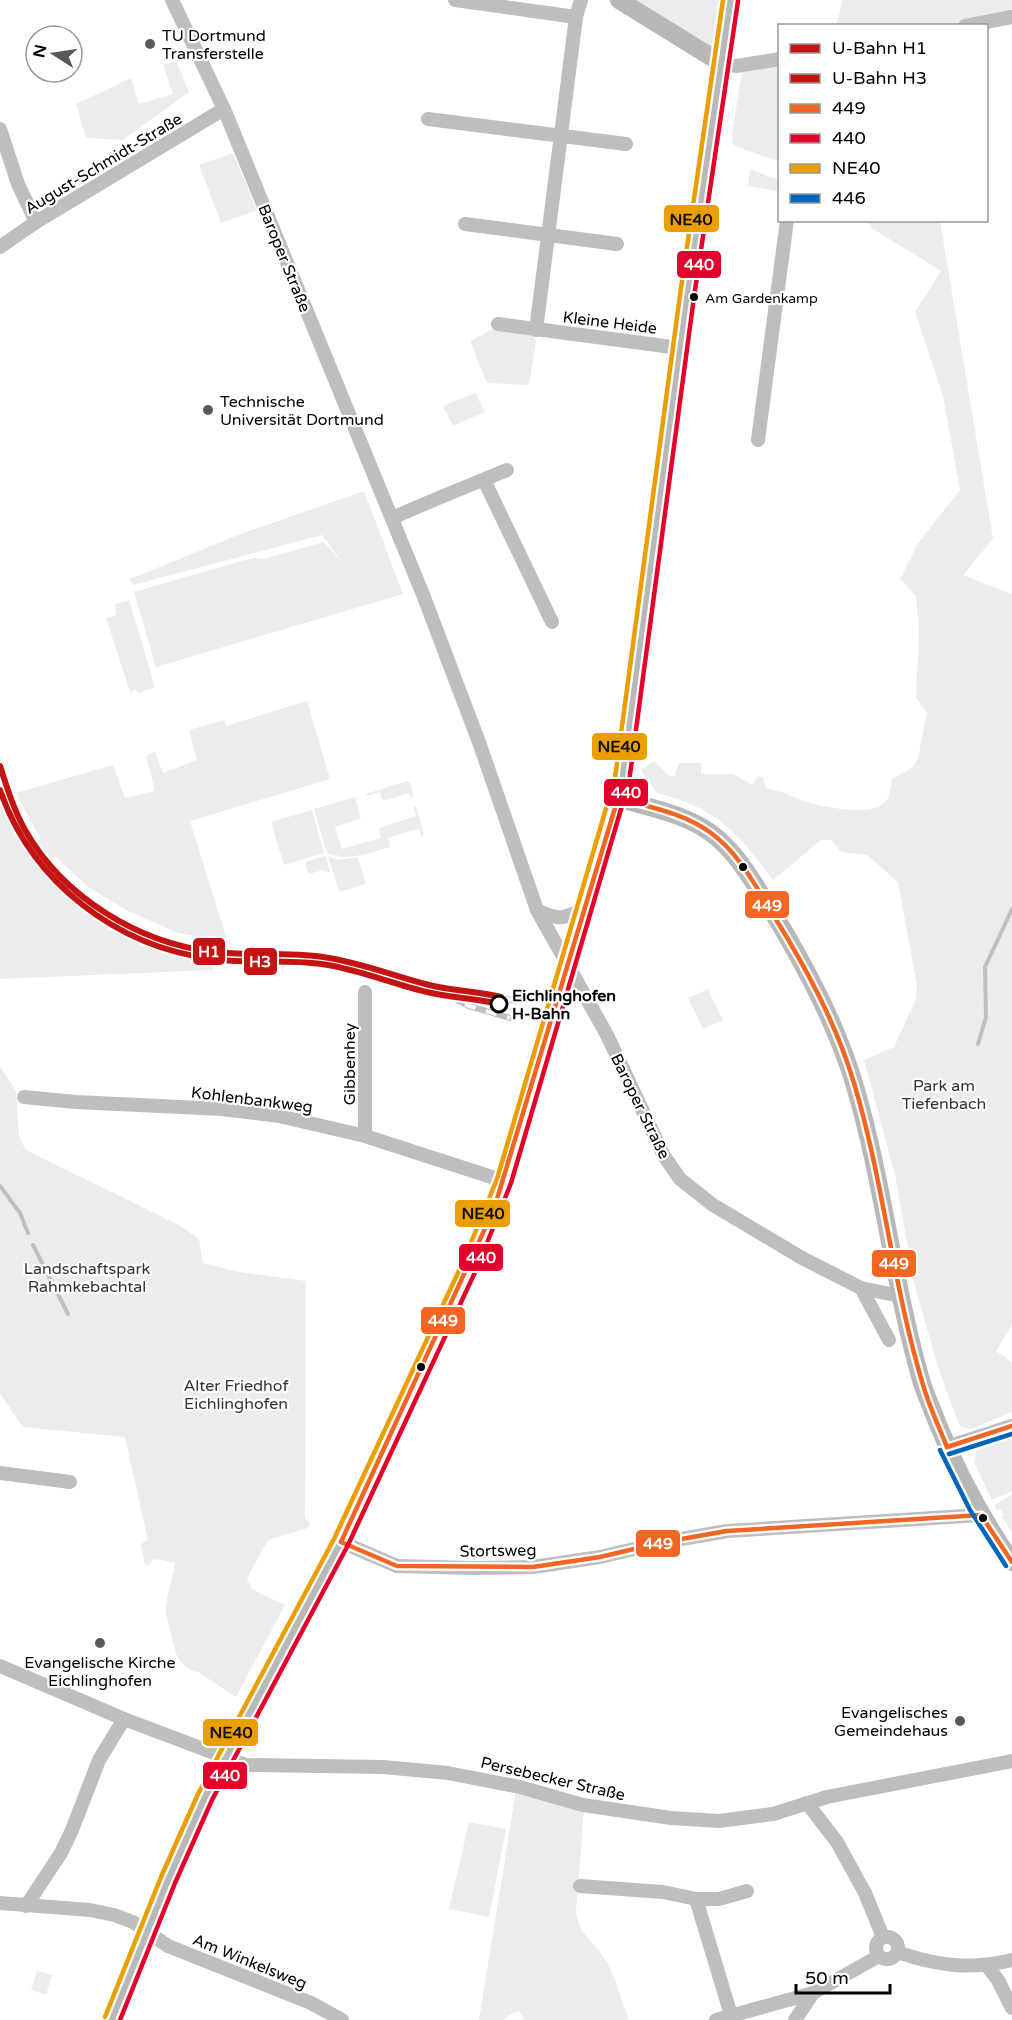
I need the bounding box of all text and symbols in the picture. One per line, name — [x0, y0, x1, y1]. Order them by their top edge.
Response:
north arrow — [24, 24, 84, 84]
legend — [778, 24, 988, 222]
place label: TU Dortmund Transferstelle — [162, 26, 266, 64]
marker: TU Dortmund Transferstelle — [143, 37, 157, 51]
text: U-Bahn H1 — [832, 37, 927, 59]
text: N — [29, 43, 51, 59]
text: U-Bahn H3 — [832, 67, 927, 89]
text: 449 — [832, 97, 866, 119]
street label: August-Schmidt-Straße — [21, 109, 186, 219]
text: 440 — [832, 127, 866, 149]
text: NE40 — [832, 157, 881, 179]
text: 446 — [832, 187, 866, 209]
street label: Baroper Straße — [253, 201, 315, 315]
line badge: NE40 — [663, 204, 720, 233]
text: NE40 — [669, 210, 713, 230]
line badge: 440 — [676, 250, 722, 279]
text: 440 — [684, 255, 714, 275]
place label: Am Gardenkamp — [705, 290, 818, 307]
marker: Am Gardenkamp — [688, 291, 700, 303]
street label: Kleine Heide — [562, 307, 658, 339]
place label: Technische Universität Dortmund — [220, 392, 384, 430]
marker: Technische Universität Dortmund — [201, 403, 215, 417]
line badge: NE40 — [591, 732, 648, 761]
text: NE40 — [597, 737, 641, 757]
line badge: 440 — [603, 778, 649, 807]
text: 440 — [611, 783, 641, 803]
unlabelled marker — [737, 861, 749, 873]
line badge: 449 — [744, 890, 790, 919]
text: 449 — [752, 896, 782, 916]
line badge: H1 — [192, 937, 226, 966]
text: H1 — [198, 942, 220, 962]
line badge: H3 — [243, 947, 278, 976]
text: H3 — [249, 952, 271, 972]
place label: Eichlinghofen H-Bahn — [512, 986, 616, 1024]
marker: Eichlinghofen H-Bahn — [490, 995, 508, 1013]
street label: Gibbenhey — [340, 1022, 360, 1105]
street label: Baroper Straße — [606, 1051, 674, 1162]
park label: Park am Tiefenbach — [902, 1076, 986, 1114]
street label: Kohlenbankweg — [190, 1083, 314, 1117]
line badge: NE40 — [454, 1199, 511, 1228]
text: NE40 — [461, 1204, 505, 1224]
line badge: 440 — [458, 1243, 504, 1272]
text: 440 — [466, 1248, 496, 1268]
line badge: 449 — [871, 1249, 917, 1278]
text: 449 — [879, 1254, 909, 1274]
park label: Landschaftspark Rahmkebachtal — [24, 1259, 151, 1297]
line badge: 449 — [420, 1306, 466, 1335]
text: 449 — [428, 1311, 458, 1331]
unlabelled marker — [415, 1361, 427, 1373]
park label: Alter Friedhof Eichlinghofen — [183, 1376, 290, 1414]
unlabelled marker — [977, 1512, 989, 1524]
line badge: 449 — [635, 1529, 681, 1558]
text: 449 — [643, 1534, 673, 1554]
street label: Stortsweg — [459, 1540, 537, 1562]
marker: Evangelische Kirche Eichlinghofen — [93, 1636, 107, 1650]
place label: Evangelische Kirche Eichlinghofen — [24, 1653, 176, 1691]
place label: Evangelisches Gemeindehaus — [834, 1703, 948, 1741]
marker: Evangelisches Gemeindehaus — [953, 1714, 967, 1728]
line badge: NE40 — [202, 1718, 259, 1747]
text: NE40 — [209, 1723, 253, 1743]
street label: Persebecker Straße — [479, 1753, 627, 1805]
line badge: 440 — [202, 1761, 248, 1790]
text: 440 — [210, 1766, 240, 1786]
street label: Am Winkelsweg — [190, 1930, 310, 1994]
scale bar — [796, 1957, 890, 1995]
text: 50 m — [805, 1967, 849, 1989]

